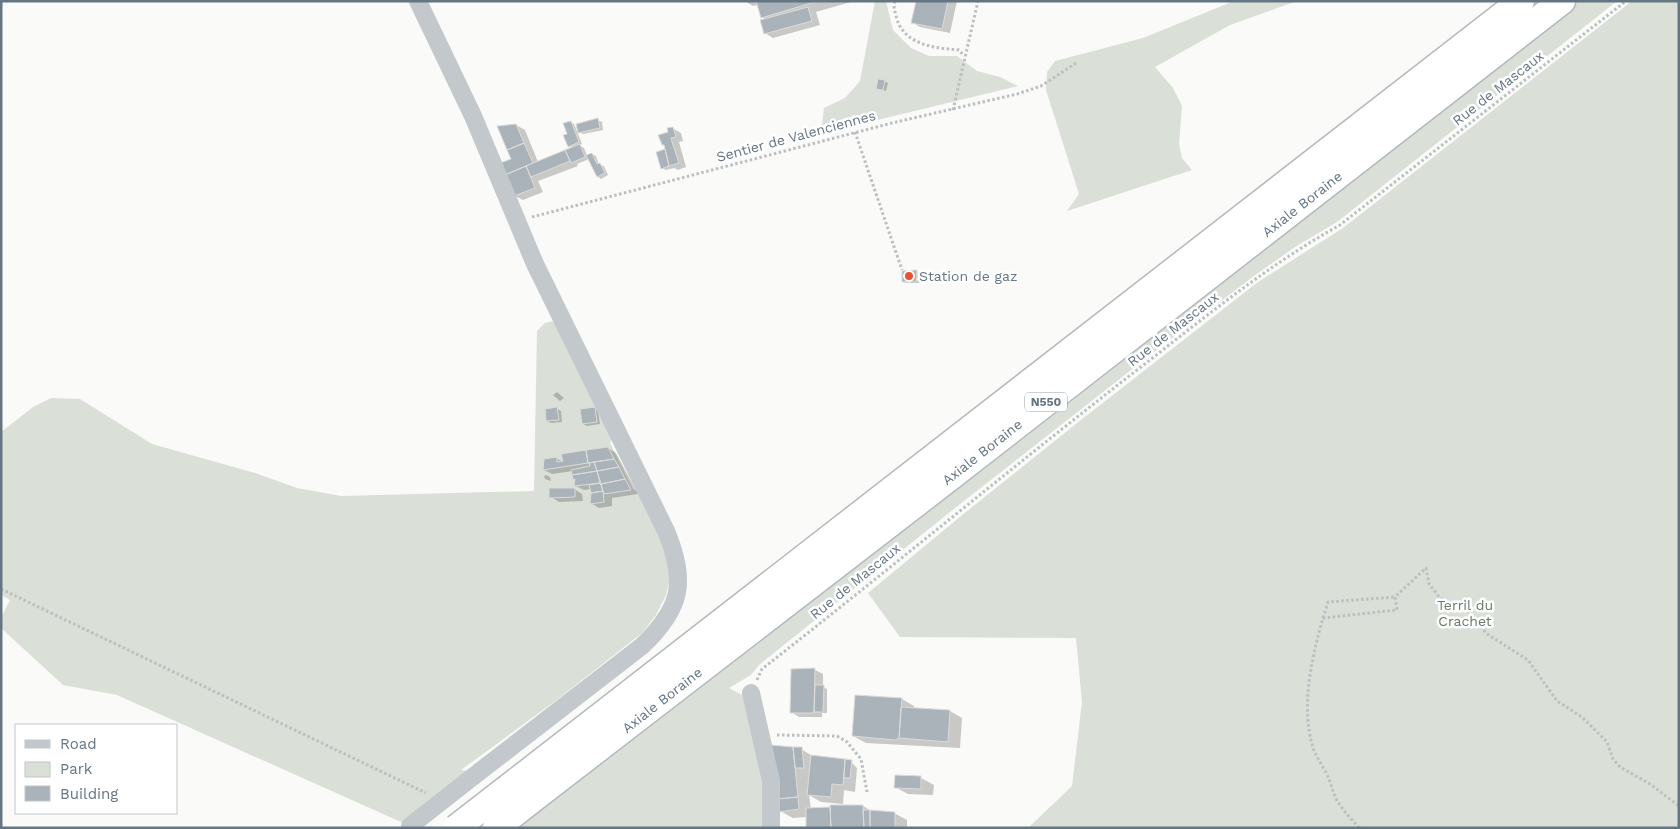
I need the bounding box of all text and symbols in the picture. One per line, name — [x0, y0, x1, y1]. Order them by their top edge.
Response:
street label: Rue de Mascaux — [1449, 47, 1547, 129]
street label: Sentier de Valenciennes — [715, 107, 877, 165]
street label: Axiale Boraine — [1259, 168, 1345, 240]
place label: Station de gaz — [919, 268, 1017, 284]
marker: Station de gaz — [903, 270, 915, 282]
street label: Rue de Mascaux — [1124, 288, 1222, 370]
road number: N550 — [1025, 392, 1067, 412]
street label: Axiale Boraine — [939, 416, 1025, 488]
street label: Rue de Mascaux — [807, 540, 903, 622]
park label: Terril du Crachet — [1437, 597, 1493, 629]
street label: Axiale Boraine — [619, 664, 705, 736]
legend — [15, 724, 178, 814]
text: Road — [60, 735, 97, 753]
text: Park — [60, 760, 93, 778]
text: Building — [60, 785, 118, 803]

